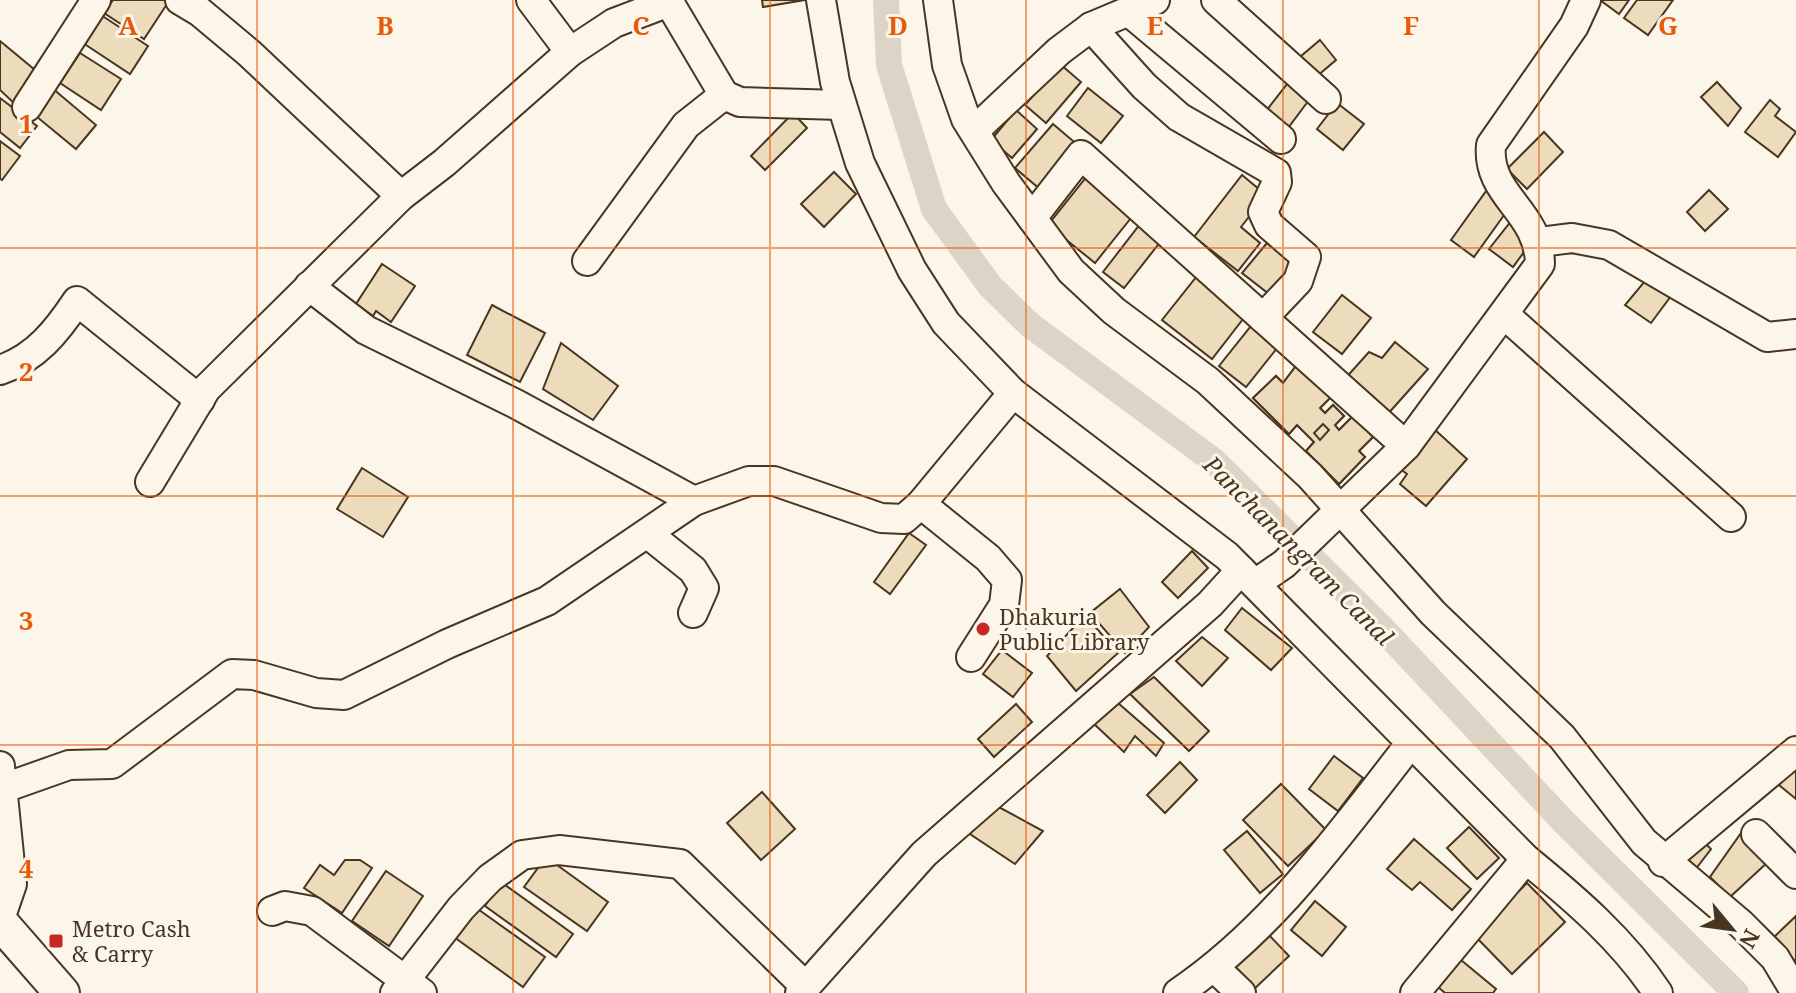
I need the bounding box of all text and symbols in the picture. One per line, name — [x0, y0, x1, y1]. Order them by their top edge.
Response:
text: A — [118, 7, 138, 43]
text: B — [376, 7, 394, 43]
text: C — [632, 7, 650, 43]
text: D — [888, 7, 908, 43]
text: E — [1147, 7, 1164, 43]
text: F — [1403, 7, 1419, 43]
text: G — [1658, 7, 1678, 43]
text: 1 — [19, 105, 33, 141]
text: 2 — [19, 353, 33, 389]
water label: Panchanangram Canal — [1196, 447, 1402, 653]
place label: Dhakuria Public Library — [999, 601, 1150, 656]
text: 3 — [19, 602, 33, 638]
marker: Dhakuria Public Library — [974, 620, 992, 638]
text: 4 — [19, 850, 34, 886]
north arrow — [1692, 889, 1772, 969]
place label: Metro Cash & Carry — [72, 913, 191, 968]
text: N — [1733, 924, 1768, 954]
marker: Metro Cash & Carry — [47, 932, 65, 950]

